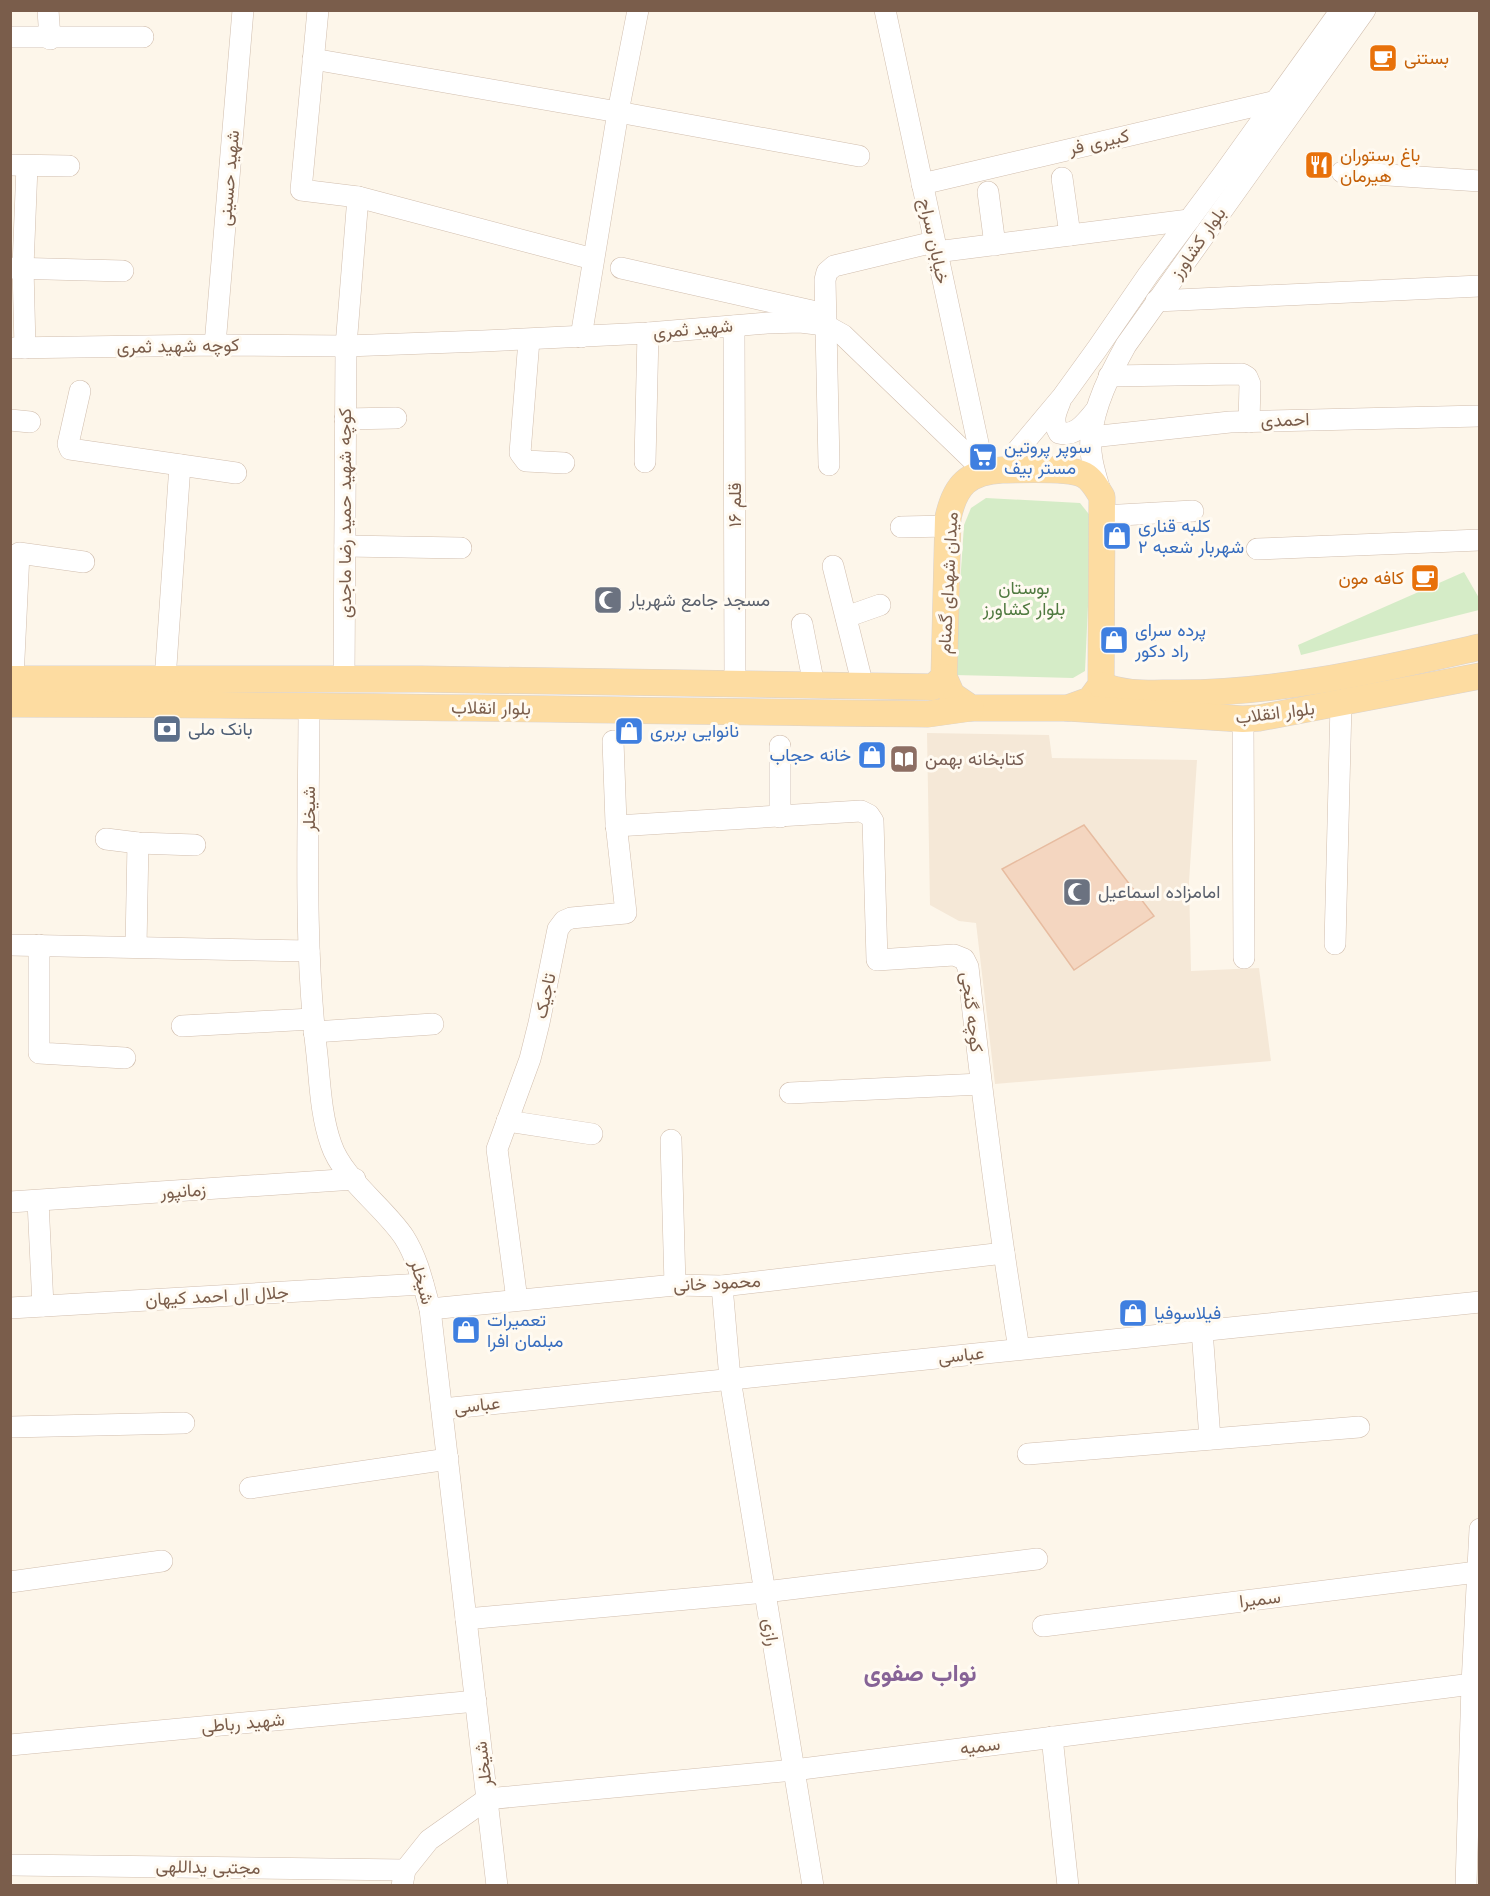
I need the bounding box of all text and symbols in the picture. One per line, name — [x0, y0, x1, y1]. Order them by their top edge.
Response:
cafe icon: بستنی — [1367, 42, 1399, 74]
place label: بستنی — [1404, 45, 1449, 71]
street label: کبیری فر — [1065, 122, 1132, 162]
street label: شهید حسینی — [212, 129, 246, 227]
place label: باغ رستوران هیرمان — [1340, 142, 1420, 189]
restaurant icon: باغ رستوران هیرمان — [1303, 149, 1335, 181]
street label: خیابان سراج — [912, 196, 956, 286]
street label: بلوار کشاورز — [1163, 202, 1232, 285]
street label: شهید ثمری — [652, 313, 734, 345]
street label: کوچه شهید ثمری — [116, 332, 240, 360]
street label: احمدی — [1260, 406, 1310, 434]
street label: کوچه شهید حمید رضا ماجدی — [332, 408, 358, 618]
place label: سوپر پروتین مستر بیف — [1004, 434, 1091, 481]
supermarket icon: سوپر پروتین مستر بیف — [967, 441, 999, 473]
street label: قلم ۱۶ — [722, 483, 748, 527]
street label: میدان شهدای گمنام — [931, 511, 965, 655]
place label: کلبه قناری شهربار شعبه ۲ — [1138, 513, 1244, 560]
shop icon: کلبه قناری شهربار شعبه ۲ — [1101, 520, 1133, 552]
cafe icon: کافه مون — [1409, 562, 1441, 594]
place label: کافه مون — [1339, 565, 1404, 591]
park label: بوستان بلوار کشاورز — [982, 575, 1065, 622]
mosque icon: مسجد جامع شهریار — [592, 584, 624, 616]
place label: مسجد جامع شهریار — [628, 587, 770, 613]
place label: پرده سرای راد دکور — [1134, 617, 1206, 664]
shop icon: پرده سرای راد دکور — [1098, 624, 1130, 656]
street label: بلوار انقلاب — [451, 694, 531, 722]
street label: بلوار انقلاب — [1234, 695, 1316, 731]
bank icon: بانک ملی — [151, 713, 183, 745]
shop icon: نانوایی بربری — [613, 715, 645, 747]
place label: بانک ملی — [188, 716, 253, 742]
place label: نانوایی بربری — [650, 718, 739, 744]
shop icon: خانه حجاب — [856, 739, 888, 771]
place label: خانه حجاب — [770, 742, 851, 768]
library icon: کتابخانه بهمن — [888, 743, 920, 775]
place label: کتابخانه بهمن — [925, 746, 1024, 772]
street label: شیخلر — [296, 786, 322, 833]
mosque icon: امامزاده اسماعیل — [1061, 876, 1093, 908]
place label: امامزاده اسماعیل — [1098, 879, 1220, 905]
street label: کوچه گنجی — [954, 970, 990, 1054]
street label: تاجیک — [527, 971, 563, 1021]
street label: زمانپور — [158, 1176, 207, 1206]
street label: شیخلر — [403, 1256, 441, 1308]
street label: محمود خانی — [672, 1268, 762, 1298]
street label: جلال ال احمد کیهان — [145, 1279, 289, 1313]
shop icon: فیلاسوفیا — [1117, 1297, 1149, 1329]
place label: فیلاسوفیا — [1154, 1300, 1221, 1326]
place label: تعمیرات مبلمان افرا — [487, 1307, 563, 1354]
shop icon: تعمیرات مبلمان افرا — [450, 1314, 482, 1346]
street label: عباسی — [937, 1340, 985, 1370]
street label: عباسی — [453, 1390, 501, 1420]
street label: سمیرا — [1238, 1584, 1282, 1614]
street label: رازی — [756, 1616, 786, 1648]
district label: نواب صفوی — [863, 1655, 977, 1690]
street label: شهید رباطی — [200, 1706, 286, 1740]
street label: سمیه — [958, 1731, 1002, 1761]
street label: شیخلر — [467, 1740, 499, 1789]
street label: مجتبی یداللهی — [155, 1853, 261, 1881]

